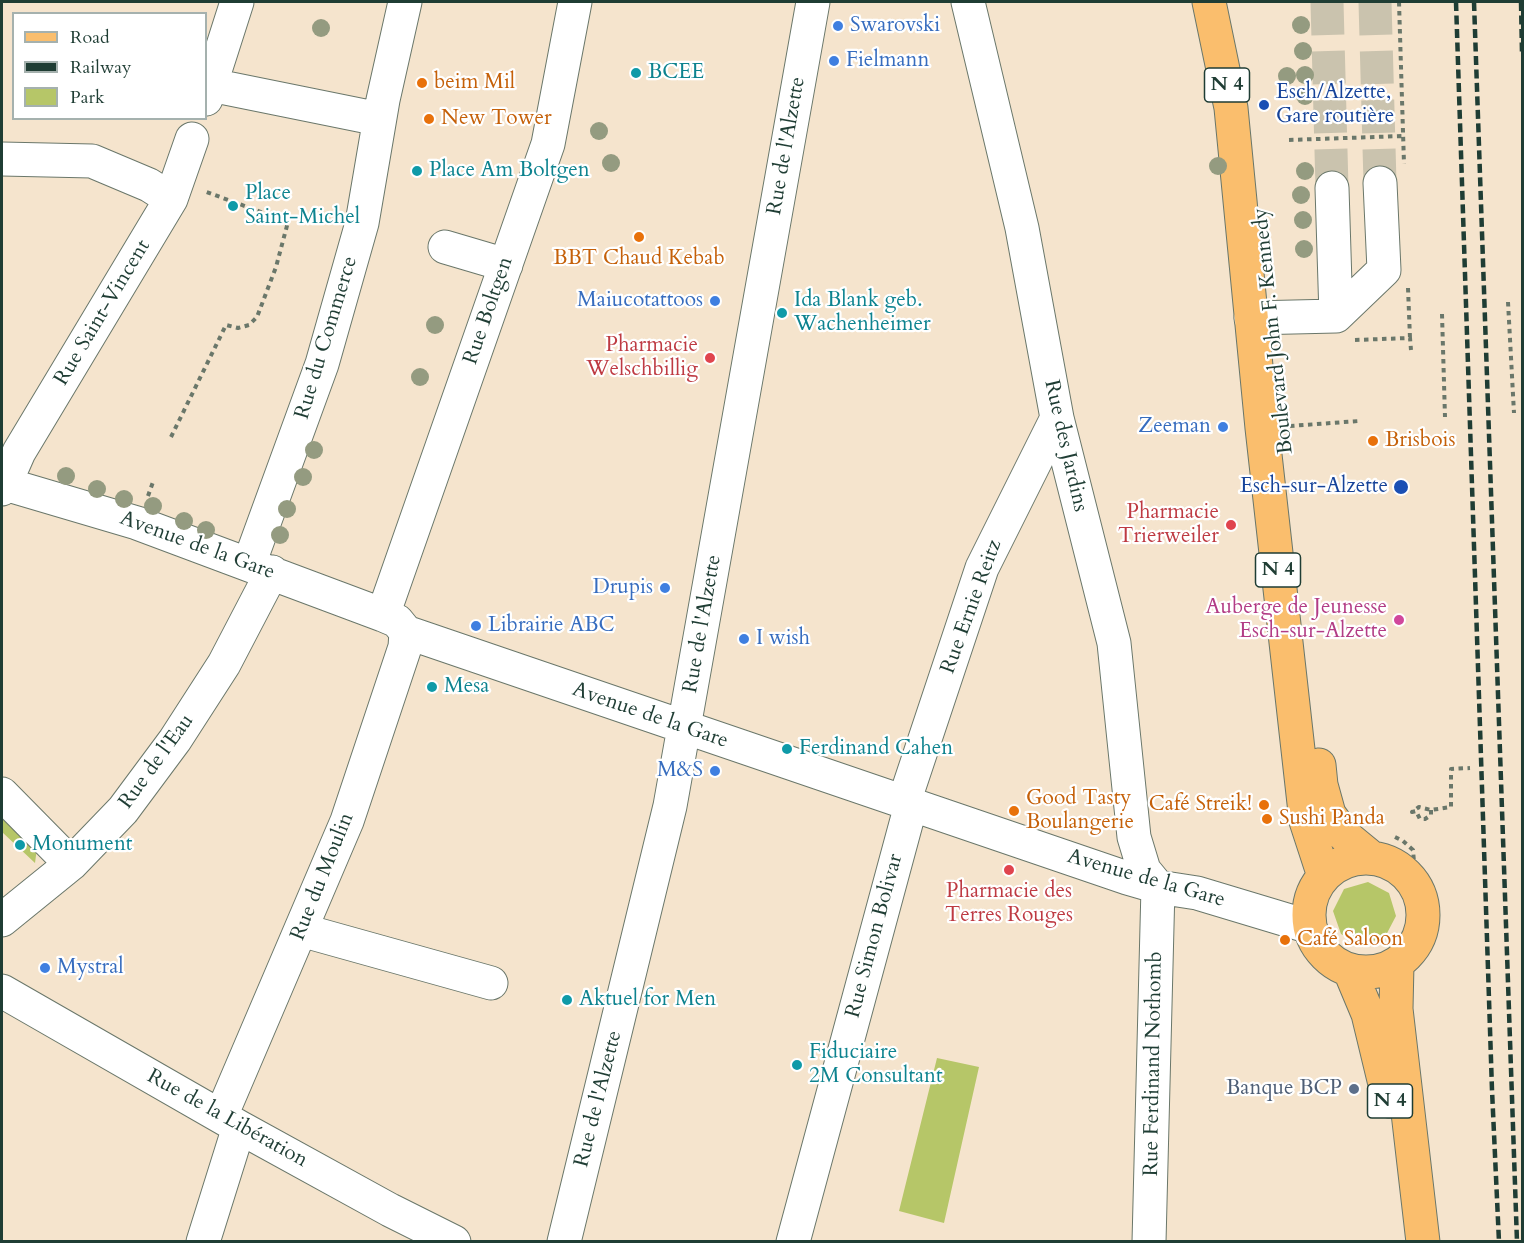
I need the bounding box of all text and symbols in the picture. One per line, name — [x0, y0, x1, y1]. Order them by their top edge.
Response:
legend — [12, 12, 207, 120]
place label: Swarovski — [850, 13, 940, 39]
marker: Swarovski — [831, 19, 845, 33]
text: Road — [70, 25, 110, 50]
place label: Fielmann — [846, 48, 929, 74]
marker: Fielmann — [827, 54, 841, 68]
text: Railway — [70, 55, 132, 80]
place label: BCEE — [648, 60, 704, 86]
marker: BCEE — [629, 66, 643, 80]
road number: N 4 — [1204, 68, 1250, 102]
place label: beim Mil — [434, 70, 515, 96]
street label: Rue de l'Alzette — [762, 75, 812, 217]
marker: beim Mil — [415, 76, 429, 90]
place label: Esch/Alzette, Gare routière — [1276, 80, 1394, 130]
text: Park — [70, 85, 105, 110]
marker: Esch/Alzette, Gare routière — [1257, 98, 1271, 112]
place label: New Tower — [441, 106, 552, 132]
marker: New Tower — [422, 112, 436, 126]
place label: Place Am Boltgen — [429, 158, 590, 184]
marker: Place Am Boltgen — [410, 164, 424, 178]
place label: Place Saint-Michel — [245, 181, 360, 231]
marker: Place Saint-Michel — [226, 199, 240, 213]
street label: Boulevard John F. Kennedy — [1249, 207, 1299, 455]
marker: BBT Chaud Kebab — [632, 230, 646, 244]
street label: Rue Saint-Vincent — [50, 236, 156, 390]
place label: BBT Chaud Kebab — [553, 246, 725, 272]
street label: Rue du Commerce — [290, 254, 364, 422]
street label: Rue Boltgen — [459, 254, 519, 368]
place label: Maiucotattoos — [577, 288, 703, 314]
place label: Ida Blank geb. Wachenheimer — [794, 288, 931, 338]
marker: Maiucotattoos — [708, 294, 722, 308]
marker: Ida Blank geb. Wachenheimer — [775, 306, 789, 320]
place label: Pharmacie Welschbillig — [586, 333, 698, 383]
marker: Pharmacie Welschbillig — [703, 351, 717, 365]
street label: Rue des Jardins — [1038, 378, 1092, 514]
place label: Zeeman — [1138, 414, 1211, 440]
marker: Zeeman — [1216, 420, 1230, 434]
place label: Brisbois — [1385, 428, 1455, 454]
marker: Brisbois — [1366, 434, 1380, 448]
place label: Esch-sur-Alzette — [1240, 474, 1388, 500]
marker: Esch-sur-Alzette — [1392, 478, 1410, 496]
place label: Pharmacie Trierweiler — [1118, 500, 1219, 550]
street label: Avenue de la Gare — [116, 506, 278, 586]
marker: Pharmacie Trierweiler — [1224, 518, 1238, 532]
street label: Rue Ernie Reitz — [936, 536, 1008, 678]
street label: Rue de l'Alzette — [678, 553, 728, 695]
road number: N 4 — [1256, 553, 1300, 587]
place label: Drupis — [593, 575, 653, 601]
marker: Drupis — [658, 581, 672, 595]
place label: Auberge de Jeunesse Esch-sur-Alzette — [1206, 595, 1387, 645]
place label: Librairie ABC — [488, 613, 615, 639]
marker: Auberge de Jeunesse Esch-sur-Alzette — [1392, 613, 1406, 627]
marker: Librairie ABC — [469, 619, 483, 633]
place label: I wish — [756, 626, 810, 652]
marker: I wish — [737, 632, 751, 646]
place label: Mesa — [444, 674, 489, 700]
street label: Avenue de la Gare — [569, 678, 731, 754]
marker: Mesa — [425, 680, 439, 694]
street label: Rue de l'Eau — [114, 710, 200, 814]
place label: Ferdinand Cahen — [799, 736, 953, 762]
marker: Ferdinand Cahen — [780, 742, 794, 756]
place label: M&S — [657, 758, 703, 784]
marker: M&S — [708, 764, 722, 778]
place label: Good Tasty Boulangerie — [1026, 786, 1134, 836]
place label: Café Streik! — [1149, 792, 1252, 818]
marker: Café Streik! — [1257, 798, 1271, 812]
marker: Good Tasty Boulangerie — [1007, 804, 1021, 818]
place label: Sushi Panda — [1279, 806, 1385, 832]
street label: Rue du Moulin — [286, 809, 360, 945]
marker: Sushi Panda — [1260, 812, 1274, 826]
place label: Monument — [32, 832, 132, 858]
marker: Monument — [13, 838, 27, 852]
street label: Avenue de la Gare — [1064, 844, 1228, 914]
street label: Rue Simon Bolivar — [841, 851, 909, 1021]
marker: Pharmacie des Terres Rouges — [1002, 863, 1016, 877]
place label: Pharmacie des Terres Rouges — [945, 879, 1073, 929]
place label: Café Saloon — [1297, 927, 1403, 953]
marker: Café Saloon — [1278, 933, 1292, 947]
street label: Rue Ferdinand Nothomb — [1139, 951, 1169, 1177]
place label: Mystral — [57, 955, 124, 981]
marker: Mystral — [38, 961, 52, 975]
place label: Aktuel for Men — [579, 987, 716, 1013]
marker: Aktuel for Men — [560, 993, 574, 1007]
street label: Rue de l'Alzette — [570, 1028, 628, 1170]
place label: Fiduciaire 2M Consultant — [809, 1040, 943, 1090]
marker: Fiduciaire 2M Consultant — [790, 1058, 804, 1072]
street label: Rue de la Libération — [142, 1064, 312, 1174]
place label: Banque BCP — [1226, 1076, 1342, 1102]
marker: Banque BCP — [1347, 1082, 1361, 1096]
road number: N 4 — [1368, 1084, 1412, 1118]

